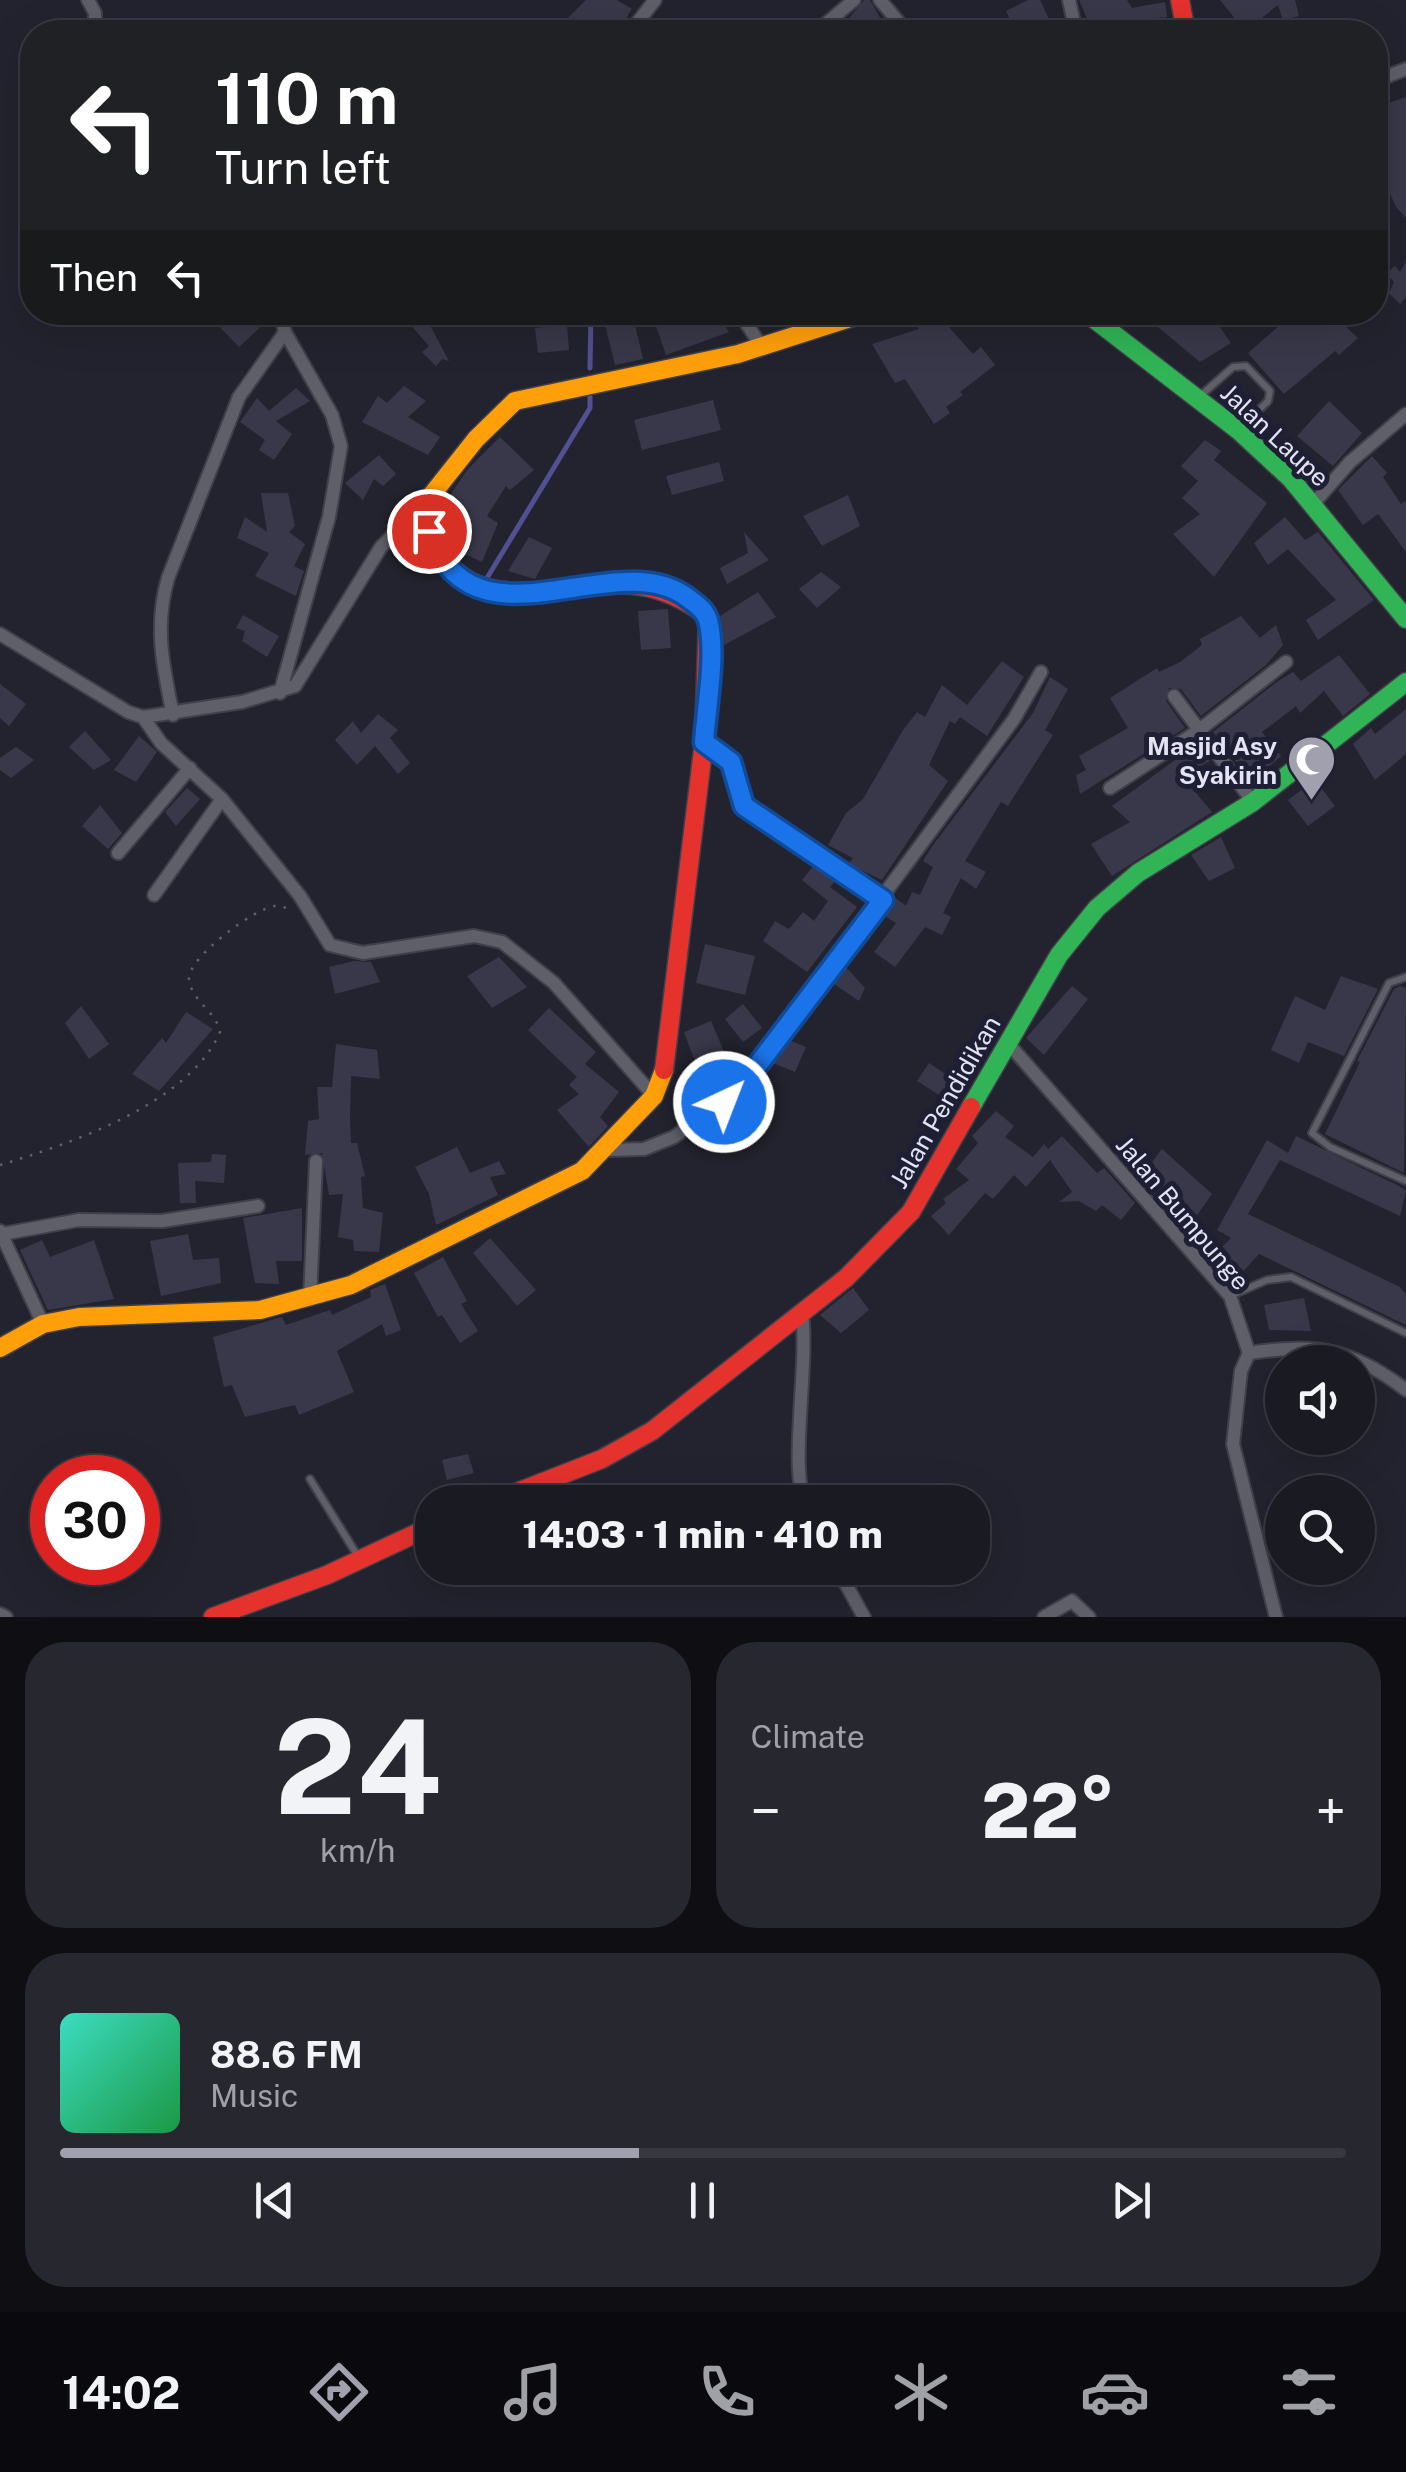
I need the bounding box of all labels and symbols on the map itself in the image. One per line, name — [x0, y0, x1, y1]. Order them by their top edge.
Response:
street label: Jalan Laupe — [1215, 377, 1335, 493]
pin — [387, 489, 472, 574]
place label: Masjid Asy Syakirin — [1147, 731, 1277, 790]
mosque icon: Masjid Asy Syakirin — [1286, 734, 1338, 802]
street label: Jalan Pendidikan — [883, 1010, 1007, 1194]
position arrow — [672, 1050, 776, 1154]
street label: Jalan Bumpunge — [1110, 1130, 1256, 1296]
speed limit sign: 30 — [30, 1455, 160, 1585]

